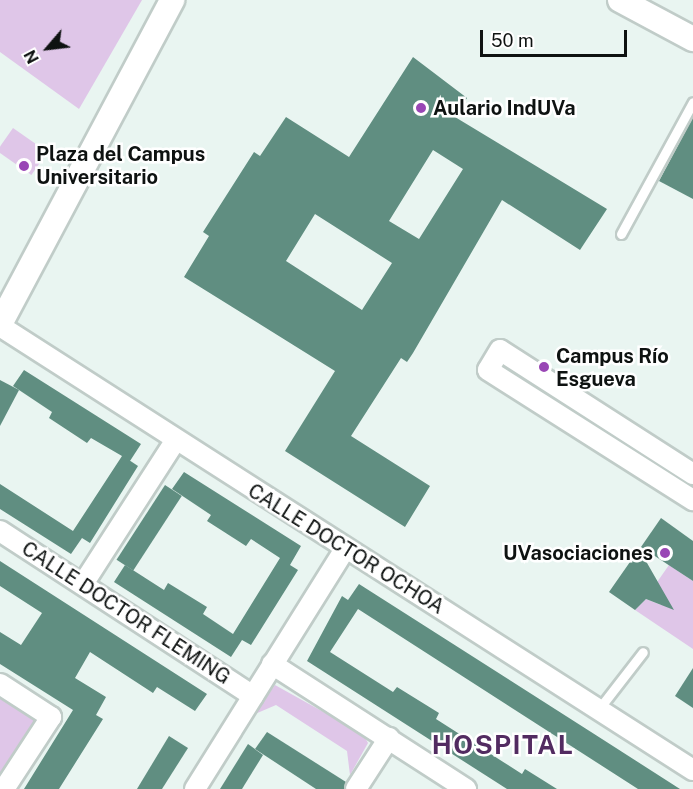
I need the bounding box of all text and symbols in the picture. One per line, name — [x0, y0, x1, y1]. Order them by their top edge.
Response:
north arrow — [18, 18, 78, 78]
scale bar — [483, 18, 630, 56]
text: 50 m — [491, 30, 534, 51]
text: N — [20, 47, 43, 67]
place label: Aulario IndUVa — [433, 96, 576, 120]
marker: Aulario IndUVa — [414, 101, 428, 115]
place label: Plaza del Campus Universitario — [36, 142, 205, 189]
marker: Plaza del Campus Universitario — [17, 159, 31, 173]
place label: Campus Río Esgueva — [556, 344, 669, 391]
marker: Campus Río Esgueva — [537, 360, 551, 374]
street label: CALLE DOCTOR OCHOA — [244, 479, 448, 619]
street label: CALLE DOCTOR FLEMING — [17, 537, 235, 689]
place label: UVasociaciones — [503, 541, 653, 565]
marker: UVasociaciones — [658, 546, 672, 560]
district label: HOSPITAL — [432, 729, 574, 761]

